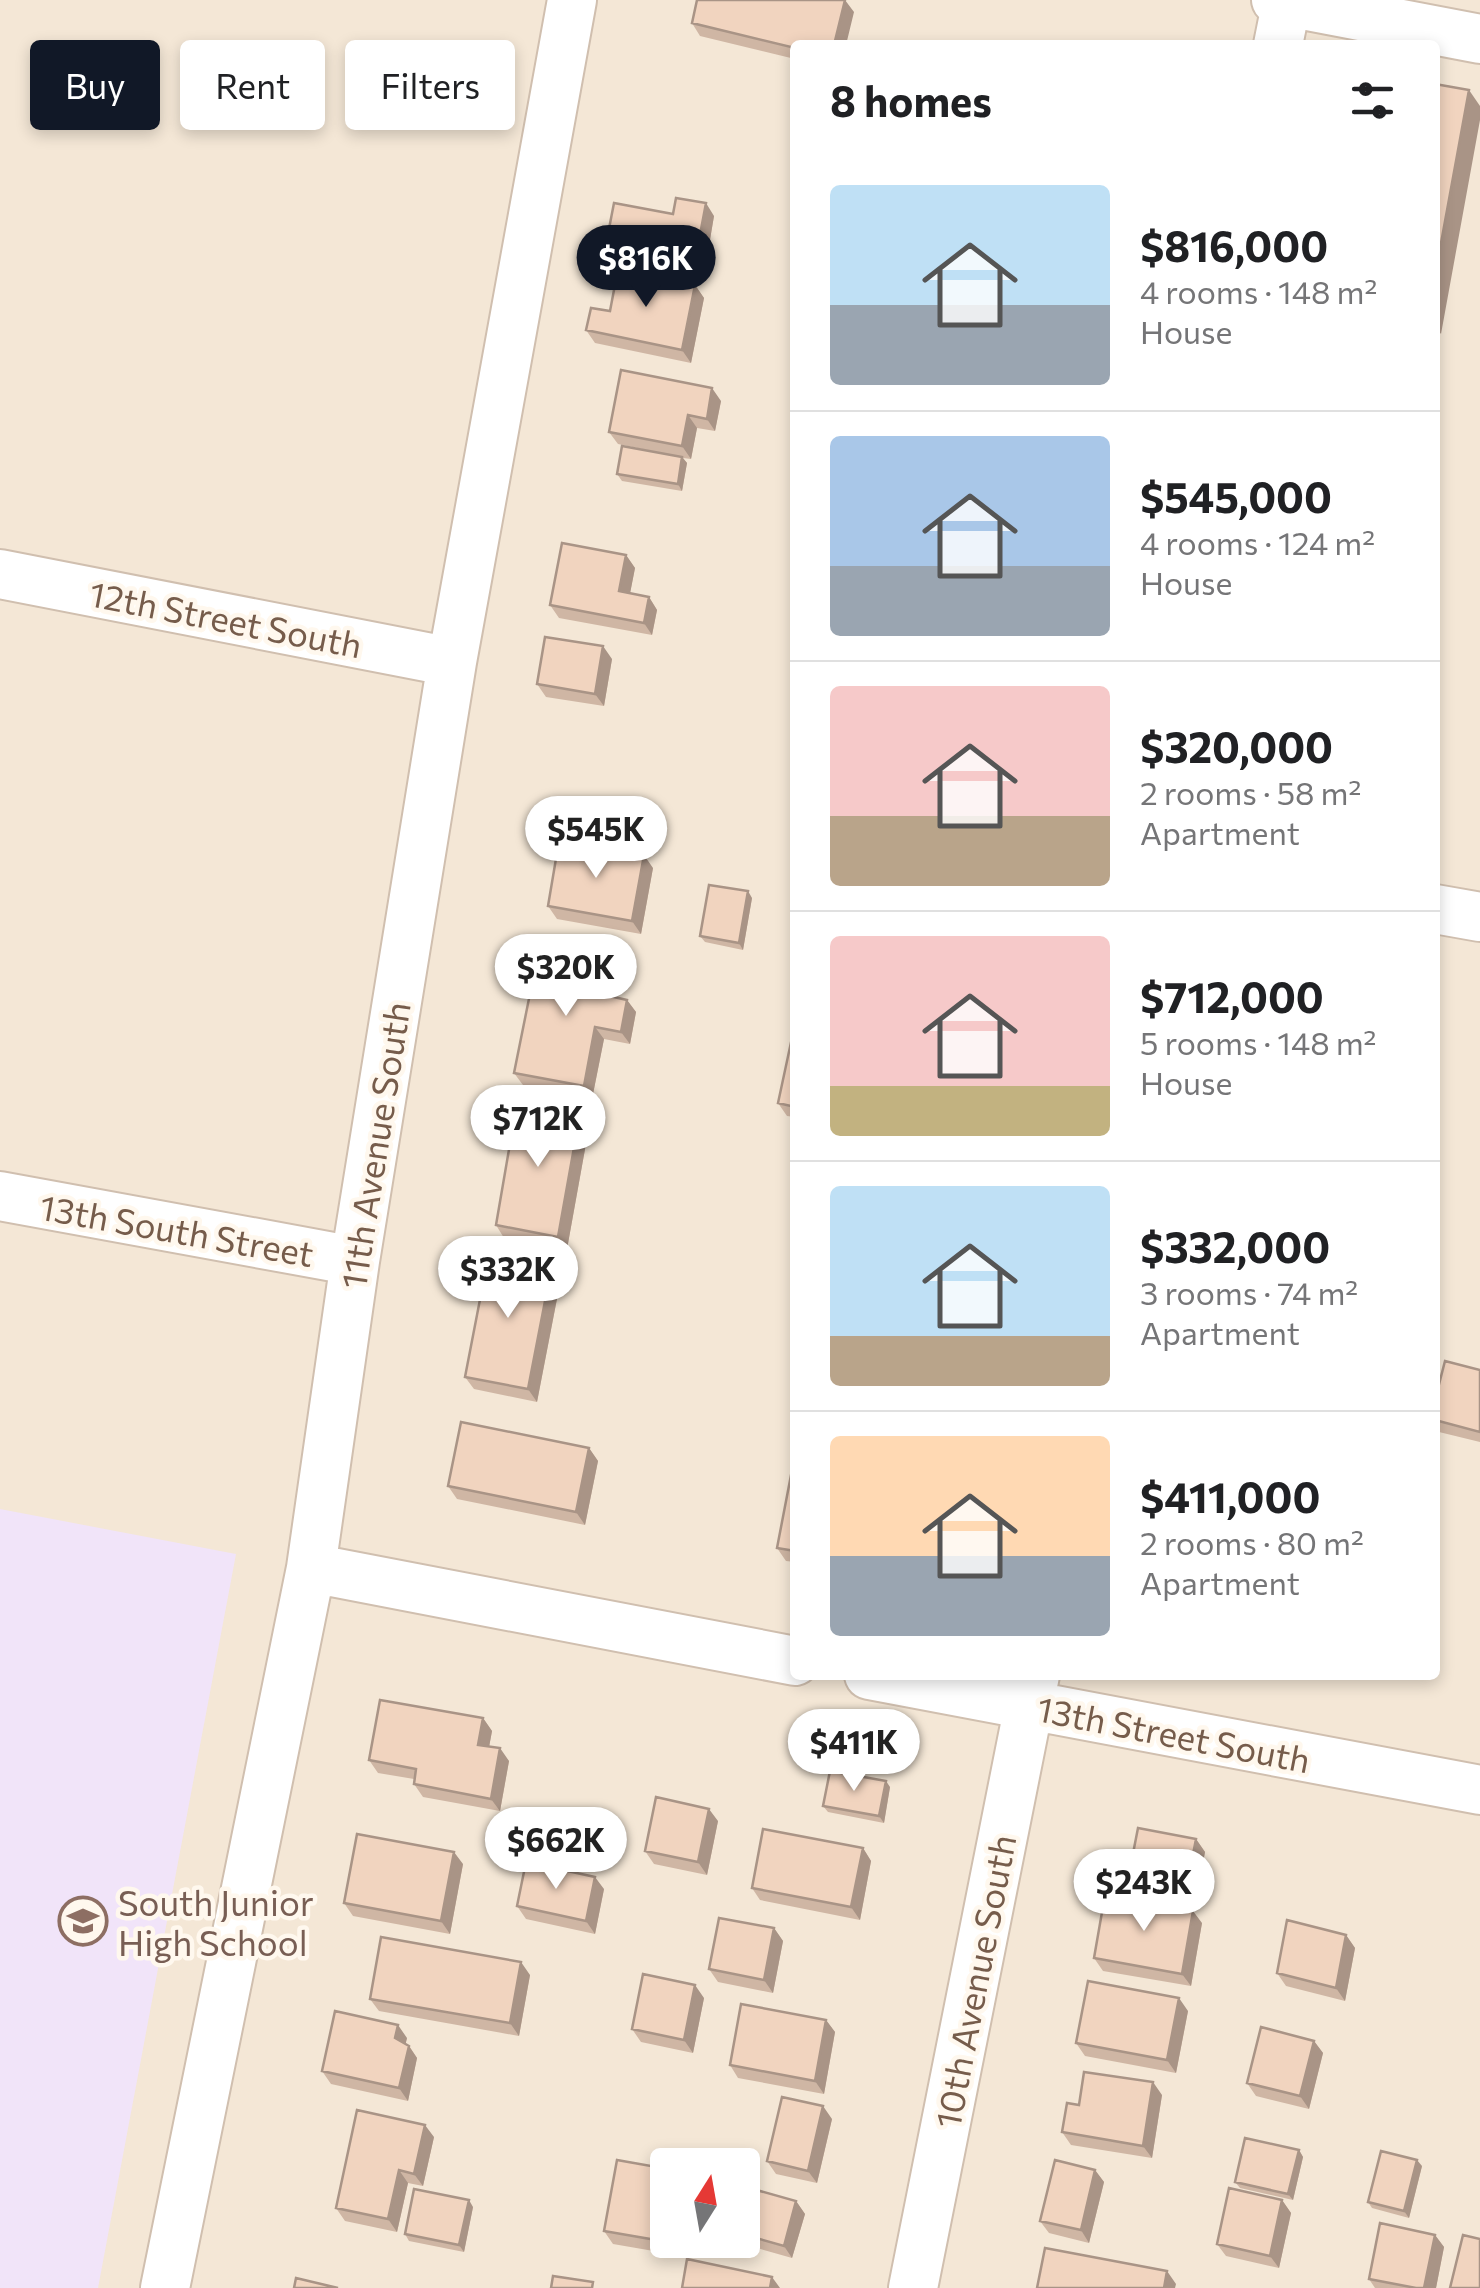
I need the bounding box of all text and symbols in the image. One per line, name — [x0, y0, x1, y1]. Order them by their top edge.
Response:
chip: Buy — [30, 40, 160, 130]
chip: Rent — [180, 40, 325, 130]
chip: Filters — [345, 40, 515, 130]
icon: filters — [1345, 73, 1400, 128]
text: 8 homes — [830, 74, 992, 126]
text: $816,000 — [1140, 219, 1328, 271]
pin: $816K — [576, 225, 716, 310]
icon: home — [910, 225, 1030, 345]
text: $816K — [599, 237, 693, 277]
text: 4 rooms · 148 m² — [1140, 271, 1377, 311]
text: House — [1140, 311, 1232, 351]
text: $545,000 — [1140, 470, 1332, 522]
icon: home — [910, 476, 1030, 596]
text: 4 rooms · 124 m² — [1140, 522, 1375, 562]
text: House — [1140, 562, 1232, 602]
street label: 12th Street South — [86, 571, 366, 665]
text: $320,000 — [1140, 720, 1333, 772]
icon: home — [910, 726, 1030, 846]
text: 2 rooms · 58 m² — [1140, 772, 1361, 812]
pin: $545K — [526, 796, 666, 881]
text: $545K — [547, 808, 645, 848]
text: Apartment — [1140, 812, 1300, 852]
pin: $320K — [496, 934, 636, 1019]
text: $320K — [517, 946, 615, 986]
text: $712,000 — [1140, 970, 1324, 1022]
icon: home — [910, 976, 1030, 1096]
street label: 11th Avenue South — [330, 999, 418, 1291]
text: 5 rooms · 148 m² — [1140, 1022, 1377, 1062]
text: House — [1140, 1062, 1232, 1102]
pin: $712K — [468, 1085, 608, 1170]
text: $712K — [492, 1097, 584, 1137]
street label: 13th South Street — [37, 1184, 317, 1274]
text: $332,000 — [1140, 1220, 1330, 1272]
icon: home — [910, 1226, 1030, 1346]
pin: $332K — [438, 1236, 578, 1321]
text: $332K — [460, 1248, 556, 1288]
text: 3 rooms · 74 m² — [1140, 1272, 1358, 1312]
text: Apartment — [1140, 1312, 1300, 1352]
text: $411,000 — [1140, 1470, 1320, 1522]
icon: home — [910, 1476, 1030, 1596]
text: 2 rooms · 80 m² — [1140, 1522, 1364, 1562]
text: Apartment — [1140, 1562, 1300, 1602]
street label: 13th Street South — [1034, 1685, 1314, 1781]
pin: $411K — [784, 1709, 924, 1794]
text: $411K — [810, 1721, 898, 1761]
pin: $662K — [486, 1807, 626, 1892]
text: $662K — [507, 1819, 605, 1859]
street label: 10th Avenue South — [924, 1831, 1024, 2131]
pin: $243K — [1074, 1849, 1214, 1934]
text: $243K — [1096, 1861, 1192, 1901]
place label: South Junior High School — [118, 1880, 314, 1963]
school or university icon: South Junior High School — [57, 1895, 109, 1947]
north arrow — [650, 2148, 760, 2258]
map controls — [650, 2148, 760, 2258]

